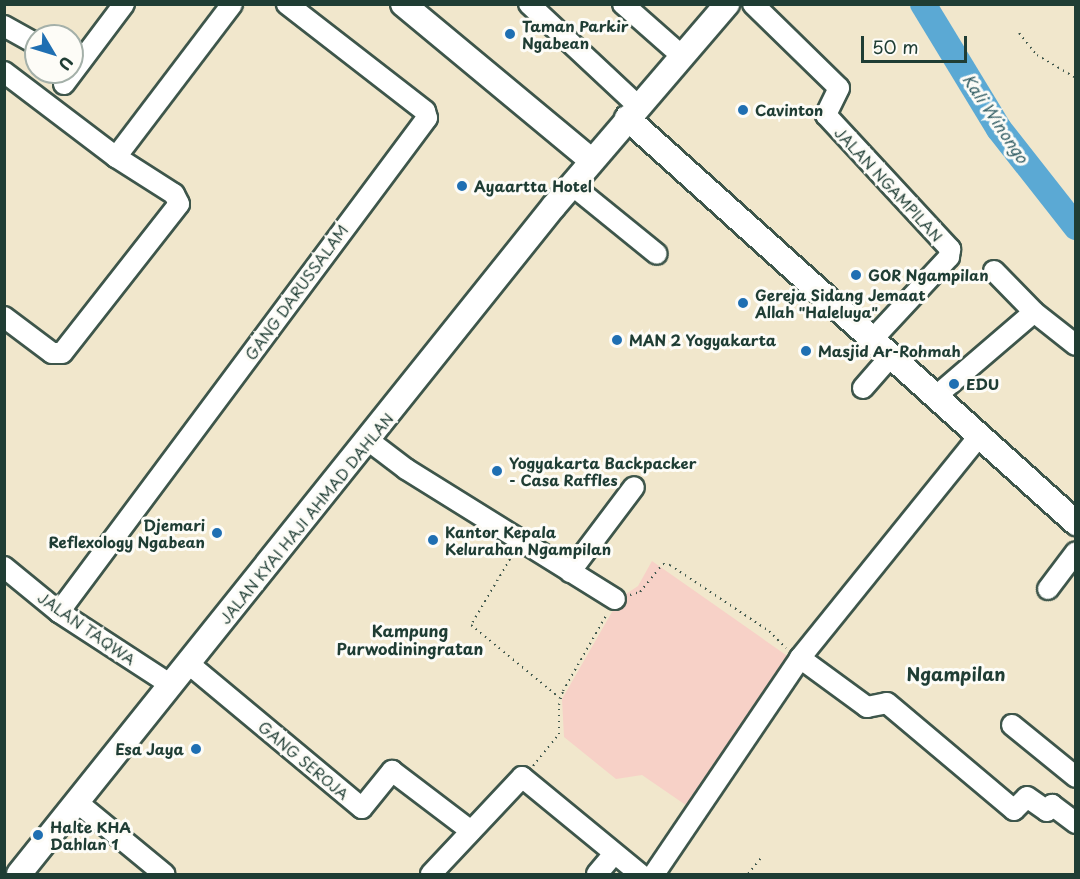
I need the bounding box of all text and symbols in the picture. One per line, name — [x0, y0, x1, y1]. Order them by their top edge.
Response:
place label: Taman Parkir Ngabean — [522, 16, 628, 51]
north arrow — [24, 24, 84, 84]
scale bar — [864, 24, 970, 62]
marker: Taman Parkir Ngabean — [503, 27, 517, 41]
text: 50 m — [872, 33, 919, 60]
text: U — [53, 52, 80, 76]
water label: Kali Winongo — [959, 70, 1033, 166]
place label: Cavinton — [755, 101, 823, 119]
marker: Cavinton — [736, 103, 750, 117]
street label: JALAN NGAMPILAN — [831, 123, 947, 245]
place label: Ayaartta Hotel — [474, 177, 593, 195]
marker: Ayaartta Hotel — [455, 179, 469, 193]
street label: GANG DARUSSALAM — [241, 220, 351, 364]
place label: GOR Ngampilan — [868, 266, 990, 284]
marker: GOR Ngampilan — [849, 268, 863, 282]
place label: Gereja Sidang Jemaat Allah "Haleluya" — [755, 285, 925, 320]
marker: Gereja Sidang Jemaat Allah "Haleluya" — [736, 296, 750, 310]
place label: MAN 2 Yogyakarta — [629, 331, 777, 349]
marker: MAN 2 Yogyakarta — [610, 333, 624, 347]
place label: Masjid Ar-Rohmah — [818, 342, 961, 360]
marker: Masjid Ar-Rohmah — [799, 344, 813, 358]
place label: EDU — [966, 375, 999, 393]
marker: EDU — [947, 377, 961, 391]
street label: JALAN KYAI HAJI AHMAD DAHLAN — [216, 409, 396, 627]
place label: Yogyakarta Backpacker - Casa Raffles — [509, 453, 697, 488]
marker: Yogyakarta Backpacker - Casa Raffles — [490, 464, 504, 478]
place label: Djemari Reflexology Ngabean — [48, 515, 205, 550]
place label: Kantor Kepala Kelurahan Ngampilan — [445, 522, 611, 557]
marker: Djemari Reflexology Ngabean — [210, 526, 224, 540]
marker: Kantor Kepala Kelurahan Ngampilan — [426, 533, 440, 547]
street label: JALAN TAQWA — [35, 588, 139, 668]
district label: Kampung Purwodiningratan — [337, 620, 483, 658]
district label: Ngampilan — [906, 663, 1006, 685]
street label: GANG SEROJA — [255, 717, 353, 803]
place label: Esa Jaya — [115, 740, 184, 758]
marker: Esa Jaya — [189, 742, 203, 756]
place label: Halte KHA Dahlan 1 — [50, 817, 132, 852]
marker: Halte KHA Dahlan 1 — [31, 828, 45, 842]

